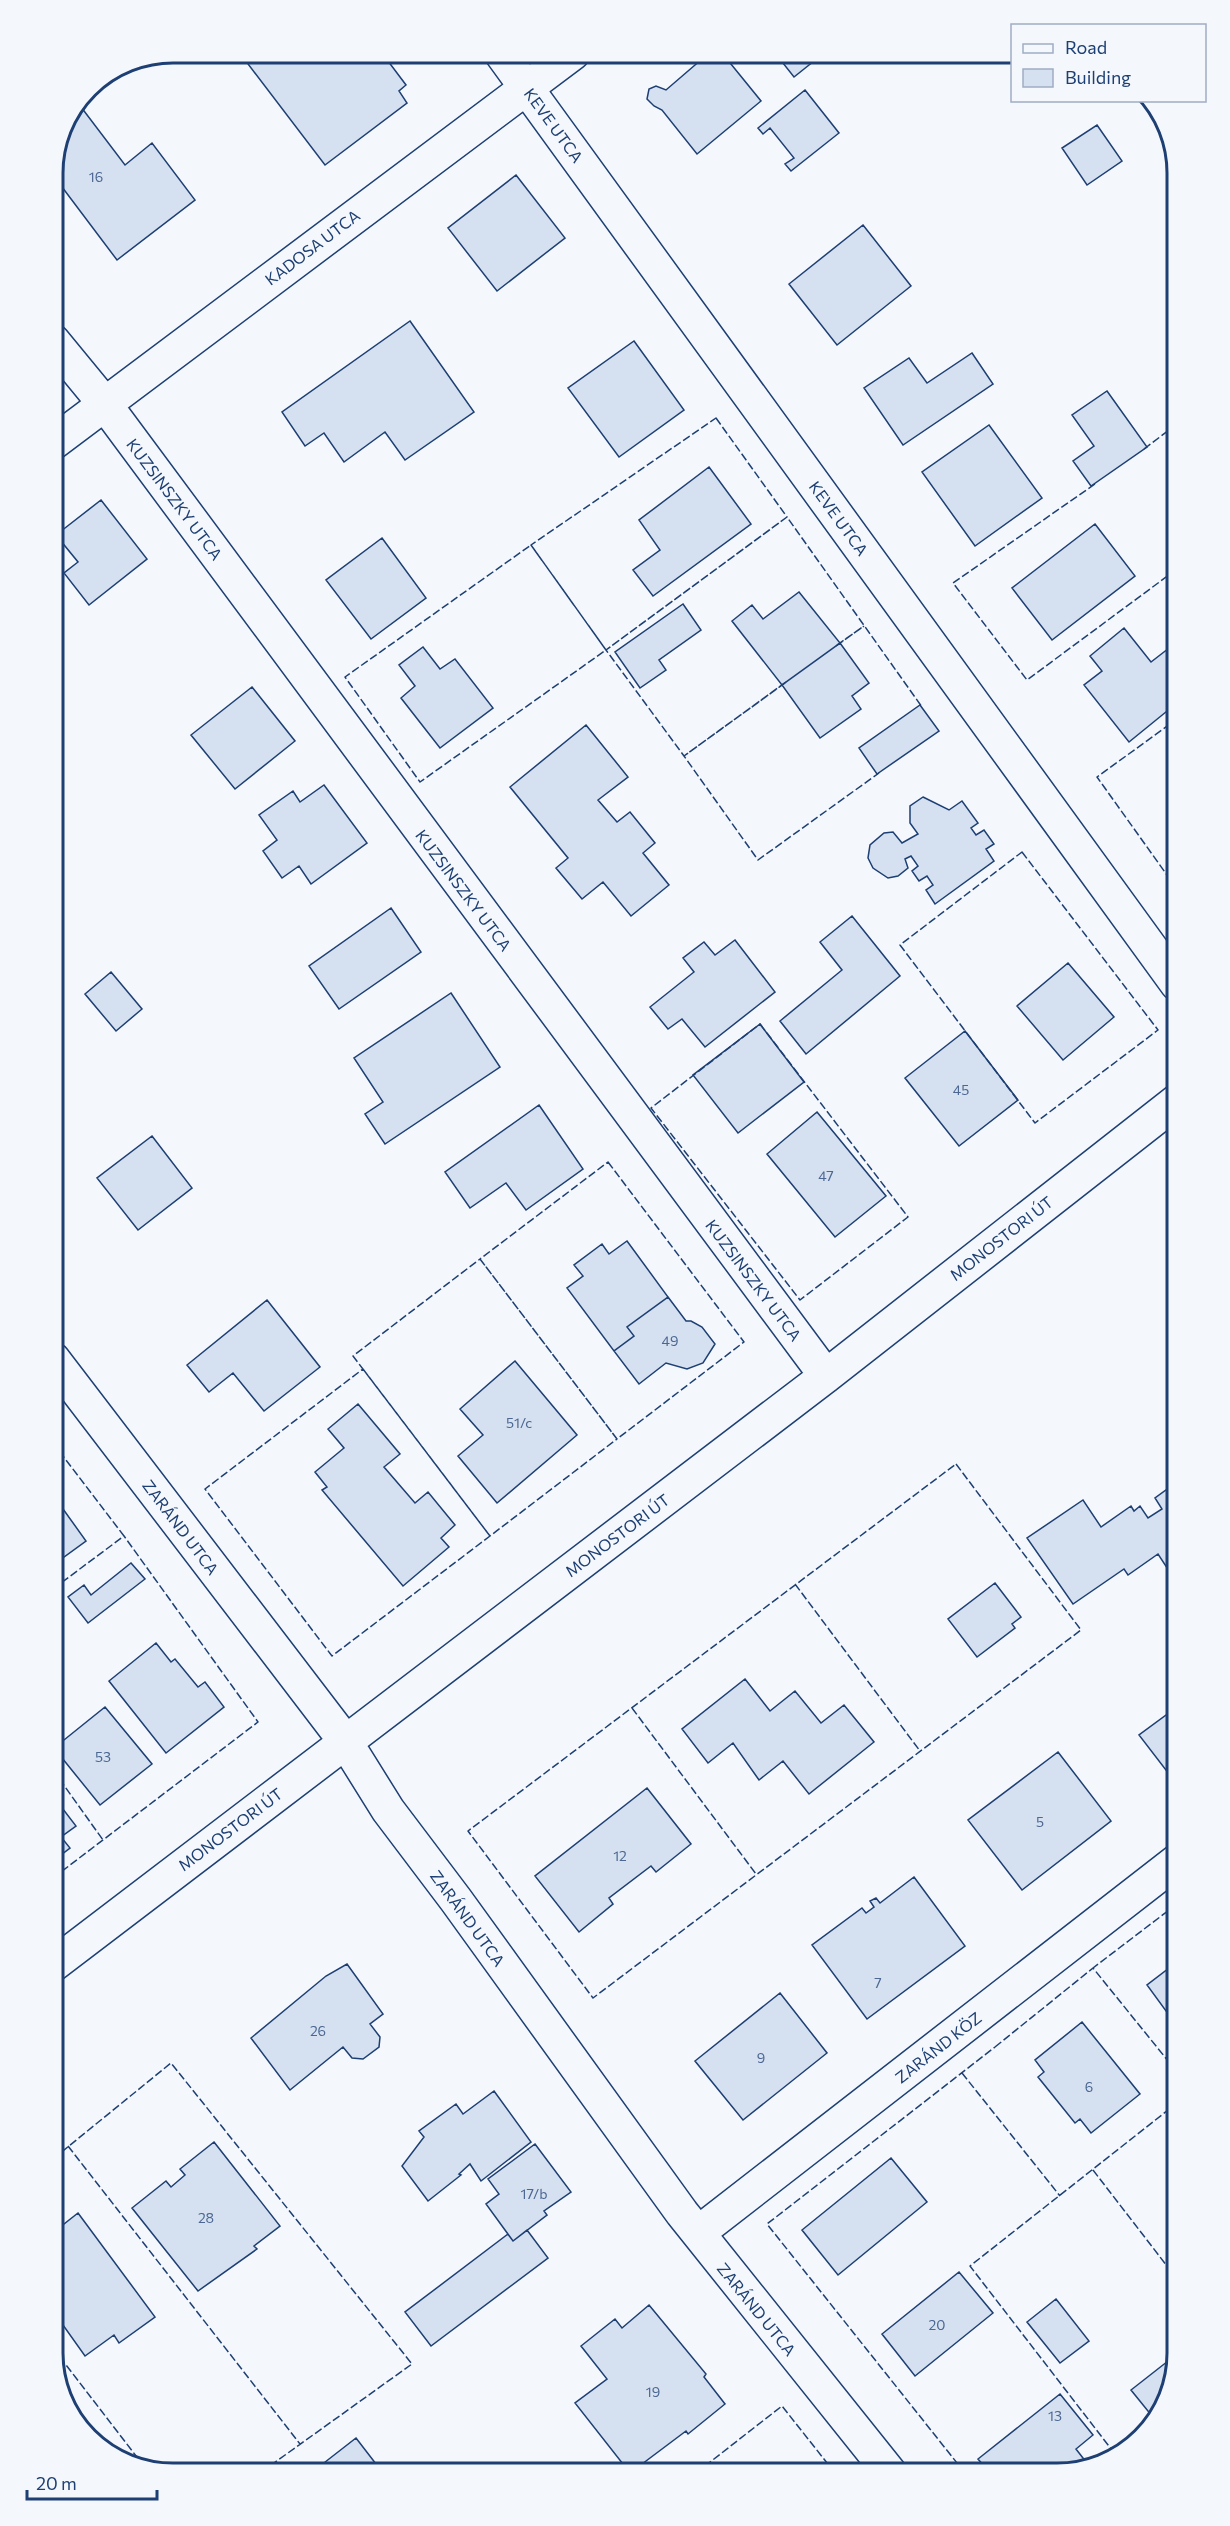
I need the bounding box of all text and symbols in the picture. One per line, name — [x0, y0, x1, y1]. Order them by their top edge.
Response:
legend — [1011, 24, 1206, 102]
text: Road — [1065, 36, 1107, 58]
text: Building — [1065, 66, 1131, 88]
street label: KEVE UTCA — [521, 84, 587, 166]
house number: 16 — [89, 168, 103, 185]
street label: KADOSA UTCA — [261, 205, 363, 289]
street label: KUZSINSZKY UTCA — [123, 435, 227, 563]
street label: KEVE UTCA — [806, 477, 872, 559]
street label: KUZSINSZKY UTCA — [412, 826, 516, 954]
house number: 45 — [953, 1081, 969, 1098]
house number: 47 — [818, 1167, 834, 1184]
street label: MONOSTORI ÚT — [946, 1192, 1056, 1284]
street label: KUZSINSZKY UTCA — [702, 1216, 806, 1344]
house number: 49 — [662, 1332, 678, 1349]
house number: 51/c — [506, 1414, 532, 1431]
street label: ZARÁND UTCA — [139, 1476, 223, 1578]
street label: MONOSTORI ÚT — [561, 1490, 673, 1580]
house number: 53 — [95, 1748, 111, 1765]
street label: MONOSTORI ÚT — [174, 1784, 286, 1874]
house number: 5 — [1036, 1813, 1044, 1830]
house number: 12 — [613, 1847, 627, 1864]
street label: ZARÁND UTCA — [427, 1866, 509, 1970]
house number: 7 — [874, 1974, 882, 1991]
street label: ZARÁND KÖZ — [891, 2007, 985, 2087]
house number: 26 — [310, 2022, 326, 2039]
house number: 9 — [757, 2049, 765, 2066]
house number: 6 — [1085, 2078, 1093, 2095]
house number: 17/b — [521, 2185, 547, 2202]
house number: 28 — [198, 2209, 214, 2226]
street label: ZARÁND UTCA — [714, 2259, 800, 2359]
house number: 20 — [929, 2316, 945, 2333]
house number: 19 — [646, 2383, 660, 2400]
house number: 13 — [1048, 2407, 1062, 2424]
scale bar — [27, 2463, 158, 2501]
text: 20 m — [36, 2472, 77, 2494]

